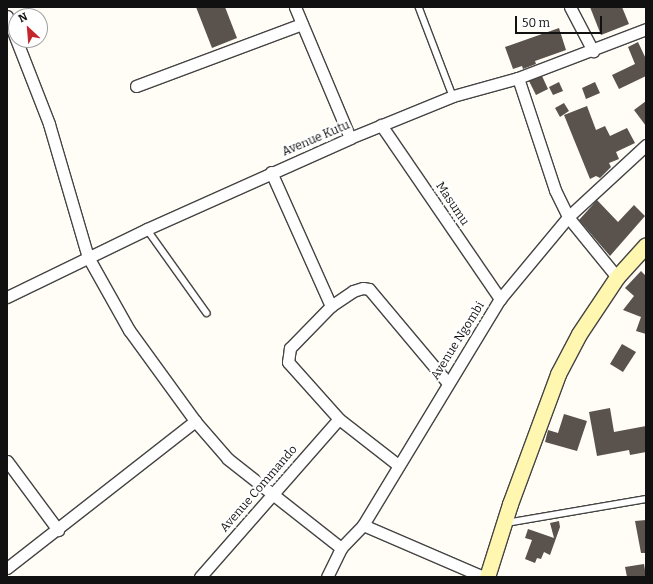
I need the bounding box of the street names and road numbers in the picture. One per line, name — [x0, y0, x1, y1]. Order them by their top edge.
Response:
street label: Avenue Kutu — [280, 118, 352, 160]
street label: Masumu — [432, 180, 472, 228]
street label: Avenue Ngombi — [428, 299, 488, 383]
street label: Avenue Commando — [217, 443, 301, 535]

